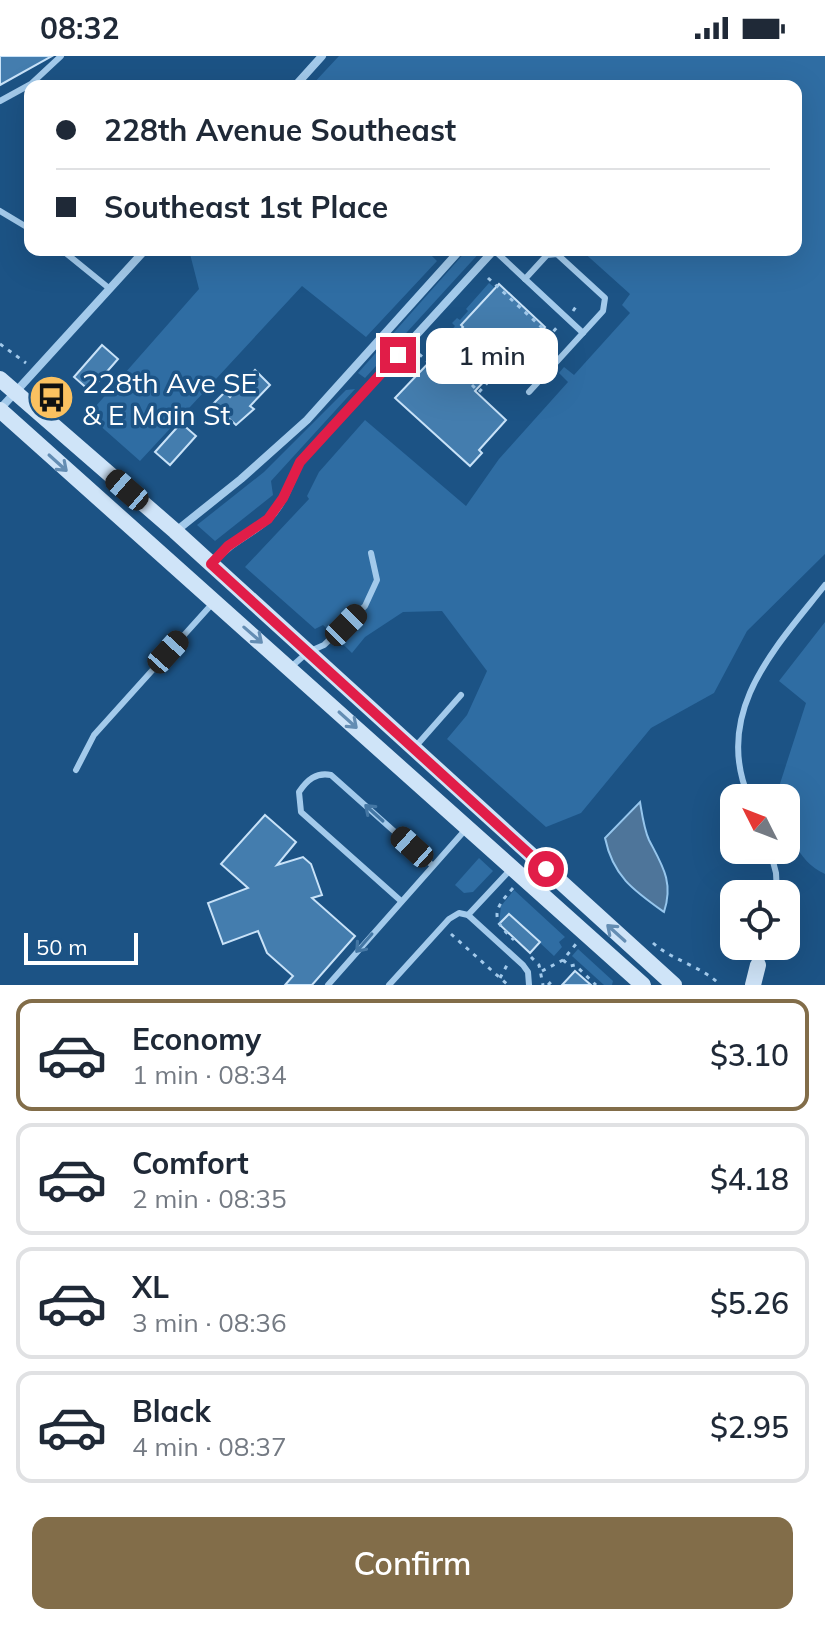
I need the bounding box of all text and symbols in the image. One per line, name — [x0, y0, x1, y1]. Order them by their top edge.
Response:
text: 08:32 — [40, 9, 119, 47]
text: 228th Avenue Southeast — [104, 111, 456, 149]
text: Southeast 1st Place — [104, 188, 388, 226]
callout: 1 min — [426, 327, 558, 383]
route end — [380, 337, 416, 373]
text: 1 min — [458, 339, 526, 372]
place label: 228th Ave SE & E Main St — [82, 365, 257, 432]
bus stop icon: 228th Ave SE & E Main St — [27, 374, 75, 422]
one-way arrow — [47, 453, 67, 471]
car — [101, 465, 153, 515]
car — [321, 600, 371, 650]
one-way arrow — [242, 625, 262, 643]
car — [143, 626, 193, 678]
one-way arrow — [338, 711, 358, 729]
north arrow — [720, 784, 800, 864]
map controls — [720, 784, 800, 960]
one-way arrow — [364, 805, 384, 823]
car — [386, 822, 438, 872]
route start — [528, 851, 564, 887]
button: locate — [720, 880, 800, 960]
one-way arrow — [607, 924, 627, 942]
scale bar — [24, 929, 138, 965]
one-way arrow — [355, 932, 373, 952]
text: 50 m — [36, 933, 87, 961]
icon: car — [36, 1019, 108, 1091]
text: Economy — [132, 1020, 261, 1058]
text: $3.10 — [710, 1036, 789, 1074]
text: 1 min · 08:34 — [132, 1058, 287, 1091]
icon: car — [36, 1143, 108, 1215]
text: Comfort — [132, 1144, 249, 1182]
text: $4.18 — [710, 1160, 789, 1198]
text: 2 min · 08:35 — [132, 1182, 287, 1215]
icon: car — [36, 1267, 108, 1339]
text: XL — [132, 1268, 169, 1306]
text: $5.26 — [710, 1284, 789, 1322]
text: 3 min · 08:36 — [132, 1306, 287, 1339]
icon: car — [36, 1391, 108, 1463]
text: Black — [132, 1392, 211, 1430]
text: $2.95 — [710, 1408, 789, 1446]
text: 4 min · 08:37 — [132, 1430, 287, 1463]
button: Confirm — [32, 1517, 793, 1609]

